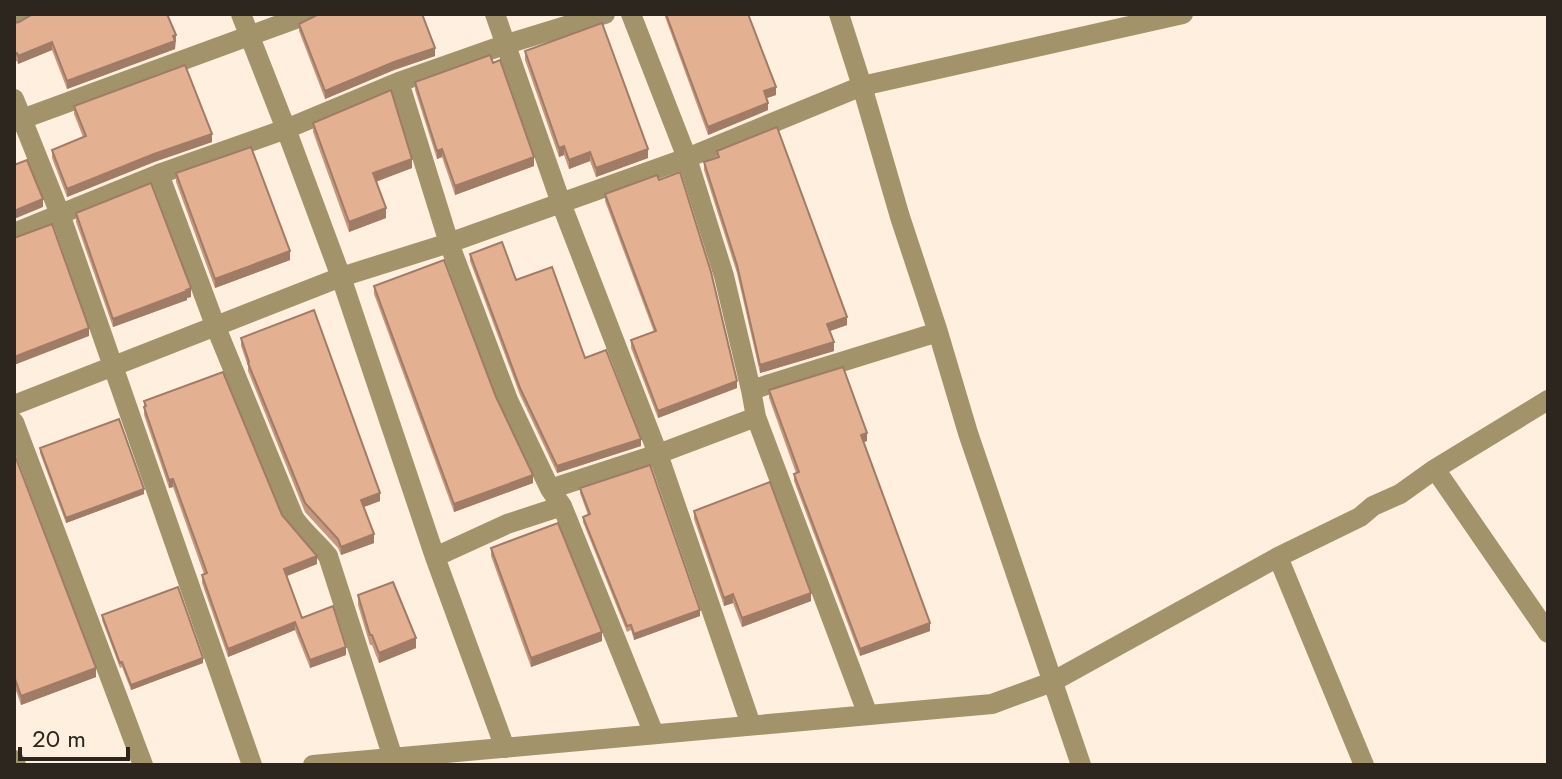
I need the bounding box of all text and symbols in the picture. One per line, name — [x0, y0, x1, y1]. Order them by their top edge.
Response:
scale bar — [20, 711, 128, 761]
text: 20 m — [32, 721, 86, 756]

